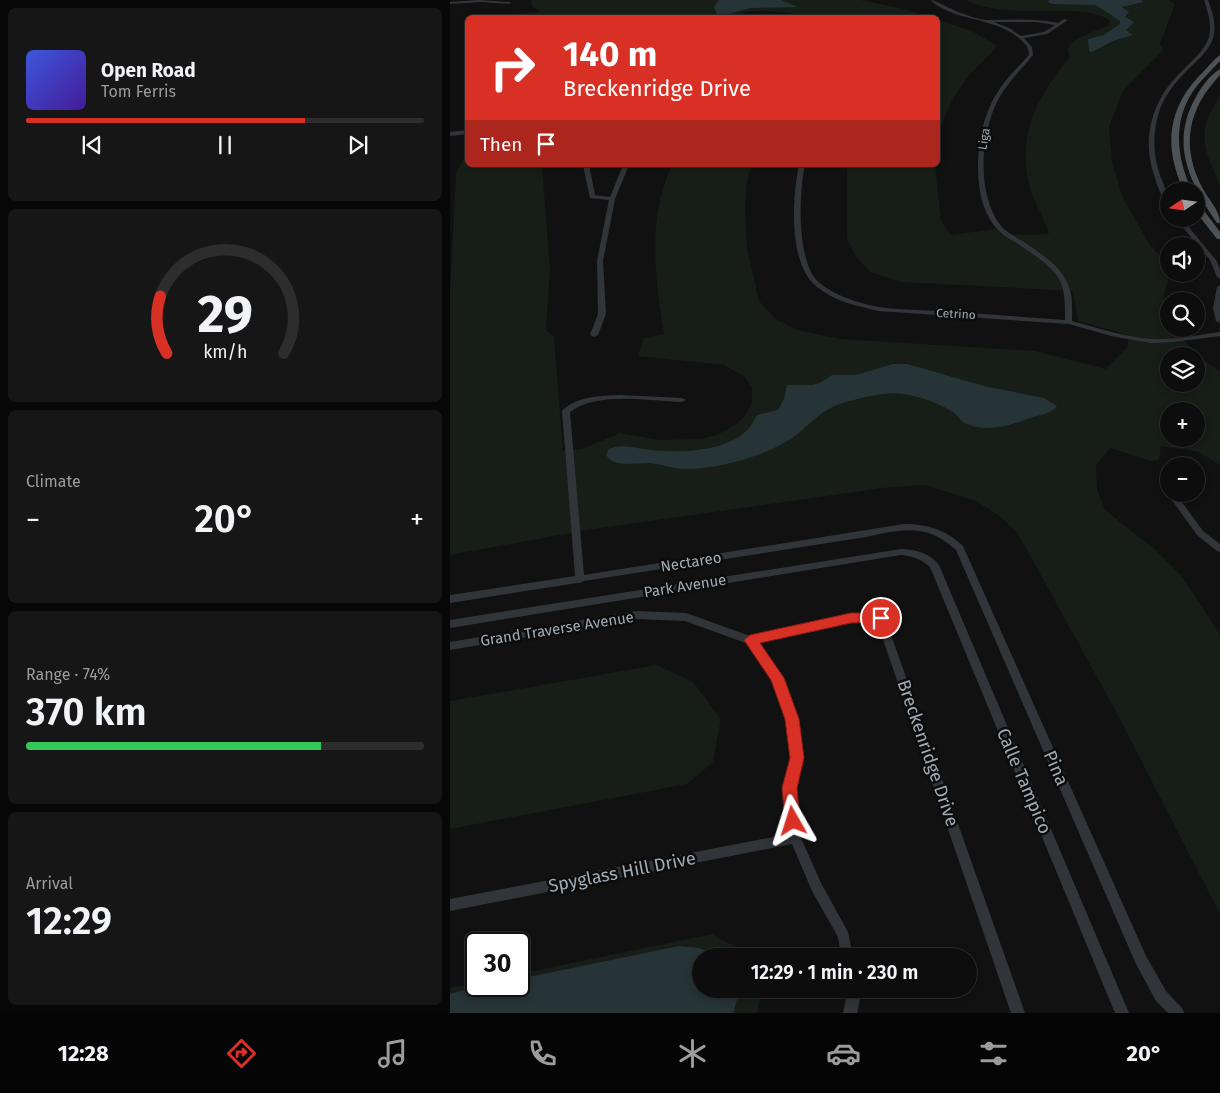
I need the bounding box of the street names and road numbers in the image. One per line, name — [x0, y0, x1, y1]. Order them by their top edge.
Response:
street label: Liga — [975, 127, 993, 151]
street label: Cetrino — [936, 306, 976, 322]
street label: Nectareo — [659, 548, 723, 576]
street label: Park Avenue — [642, 571, 728, 601]
street label: Grand Traverse Avenue — [479, 608, 635, 650]
street label: Breckenridge Drive — [893, 677, 963, 829]
street label: Calle Tampico — [992, 725, 1056, 837]
street label: Pina — [1039, 747, 1073, 789]
street label: Spyglass Hill Drive — [546, 847, 698, 897]

